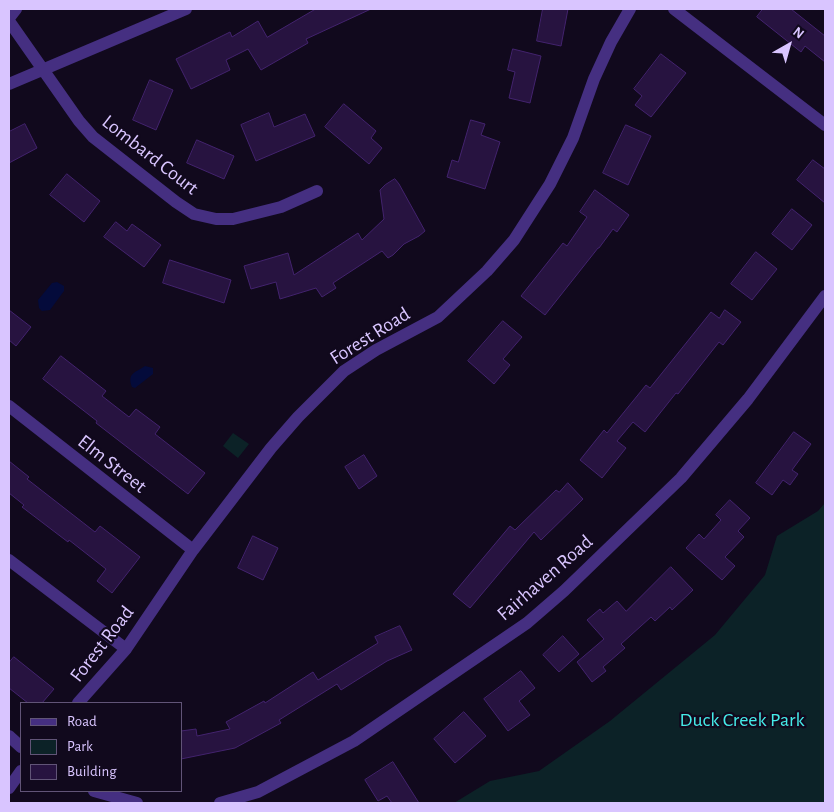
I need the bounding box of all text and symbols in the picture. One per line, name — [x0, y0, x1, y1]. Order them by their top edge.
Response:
north arrow — [764, 20, 814, 70]
text: N — [790, 25, 806, 42]
street label: Lombard Court — [97, 110, 203, 200]
street label: Forest Road — [325, 302, 415, 370]
street label: Elm Street — [73, 430, 151, 498]
street label: Fairhaven Road — [492, 530, 598, 626]
street label: Forest Road — [65, 601, 139, 687]
legend — [20, 702, 182, 792]
park label: Duck Creek Park — [679, 708, 805, 732]
text: Road — [67, 714, 97, 729]
text: Park — [67, 739, 93, 754]
text: Building — [67, 764, 117, 779]

